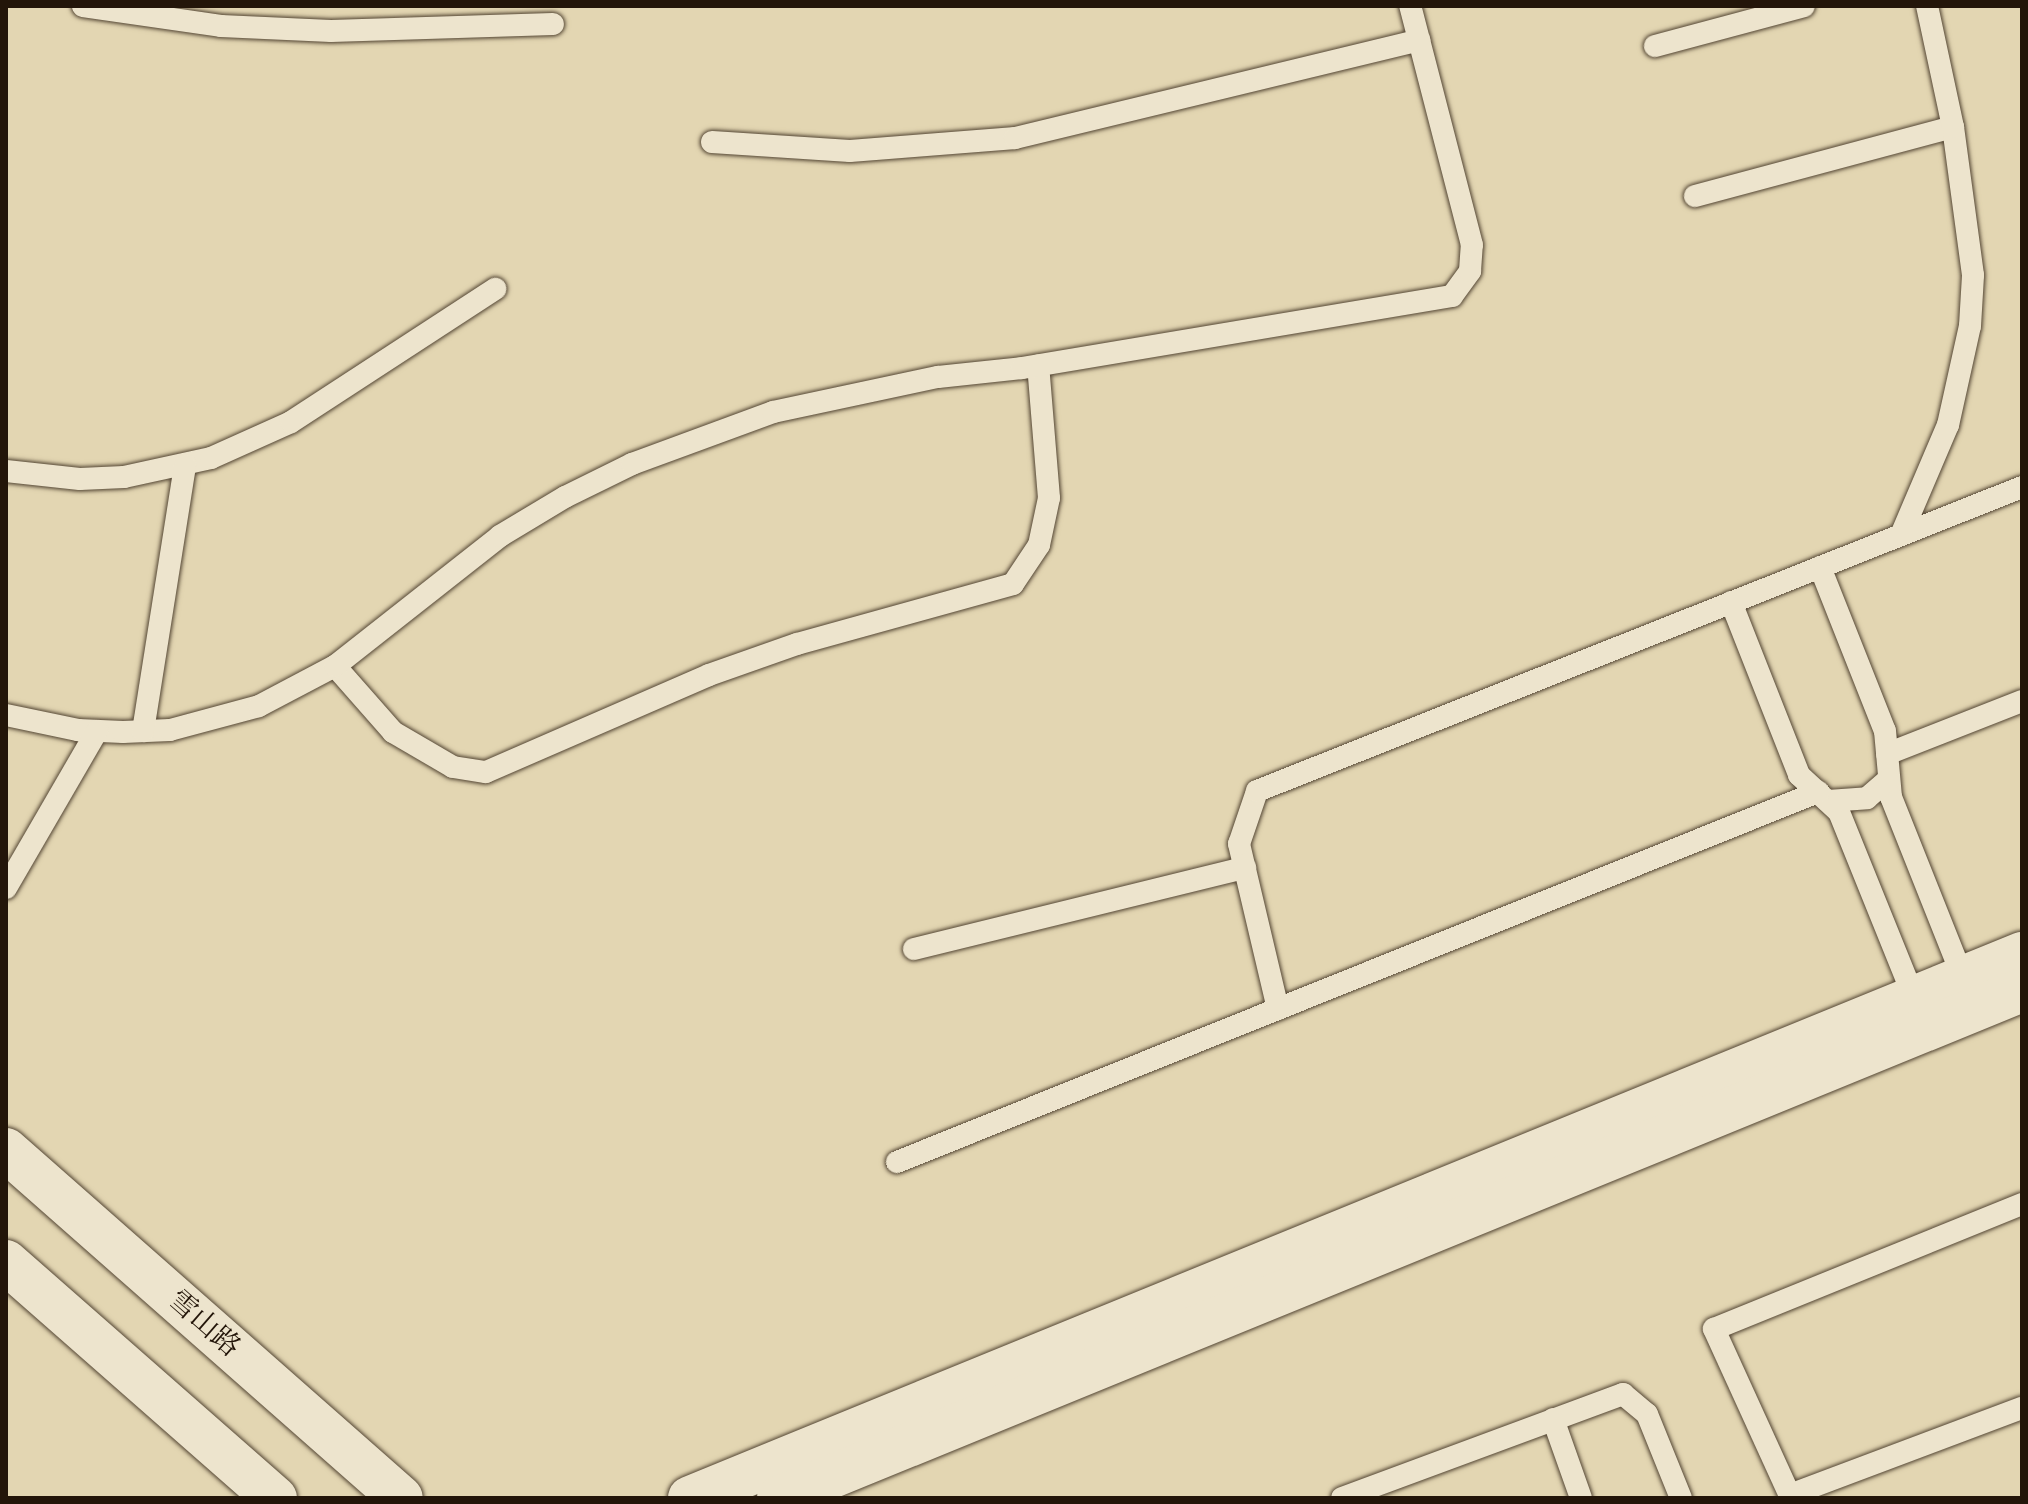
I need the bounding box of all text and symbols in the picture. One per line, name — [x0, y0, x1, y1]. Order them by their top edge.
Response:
street label: 雪山路 — [161, 1284, 247, 1364]

